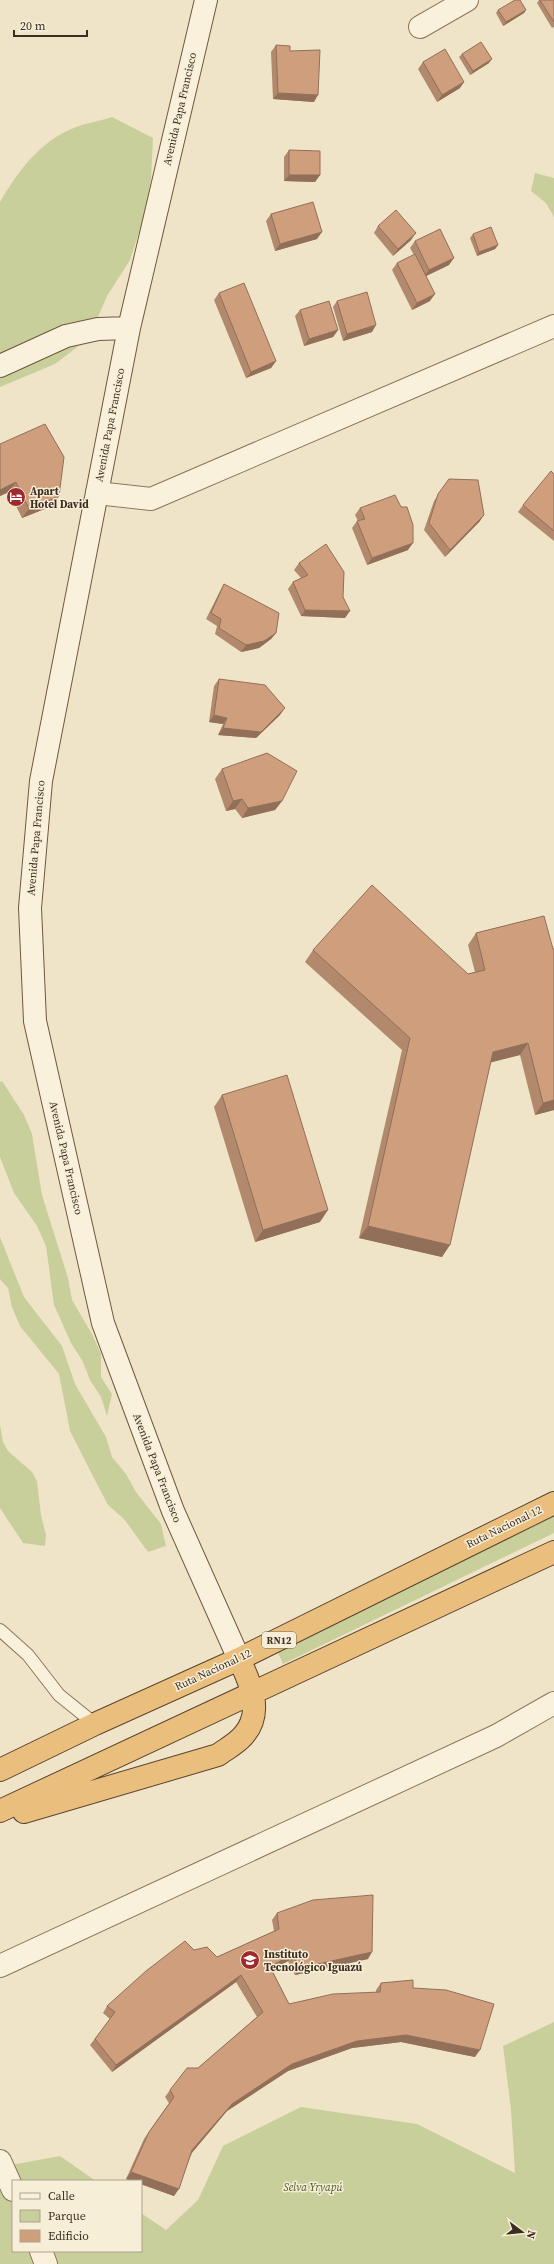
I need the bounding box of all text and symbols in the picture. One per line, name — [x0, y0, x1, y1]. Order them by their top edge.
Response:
scale bar — [14, 12, 87, 38]
text: 20 m — [20, 18, 46, 34]
street label: Avenida Papa Francisco — [160, 51, 200, 167]
street label: Avenida Papa Francisco — [92, 367, 128, 483]
place label: Apart Hotel David — [30, 484, 89, 512]
hotel icon: Apart Hotel David — [5, 486, 27, 508]
street label: Avenida Papa Francisco — [23, 780, 49, 896]
street label: Avenida Papa Francisco — [46, 1100, 86, 1216]
street label: Avenida Papa Francisco — [129, 1411, 185, 1525]
street label: Ruta Nacional 12 — [464, 1502, 545, 1552]
road number: RN12 — [262, 1632, 296, 1648]
street label: Ruta Nacional 12 — [172, 1646, 254, 1694]
place label: Instituto Tecnológico Iguazú — [264, 1947, 363, 1975]
school or university icon: Instituto Tecnológico Iguazú — [239, 1949, 261, 1971]
legend — [12, 2180, 142, 2252]
park label: Selva Yryapú — [283, 2180, 343, 2195]
text: Calle — [48, 2188, 75, 2204]
text: Parque — [48, 2208, 86, 2224]
north arrow — [502, 2212, 542, 2252]
text: Edificio — [48, 2228, 89, 2244]
text: N — [523, 2229, 539, 2241]

